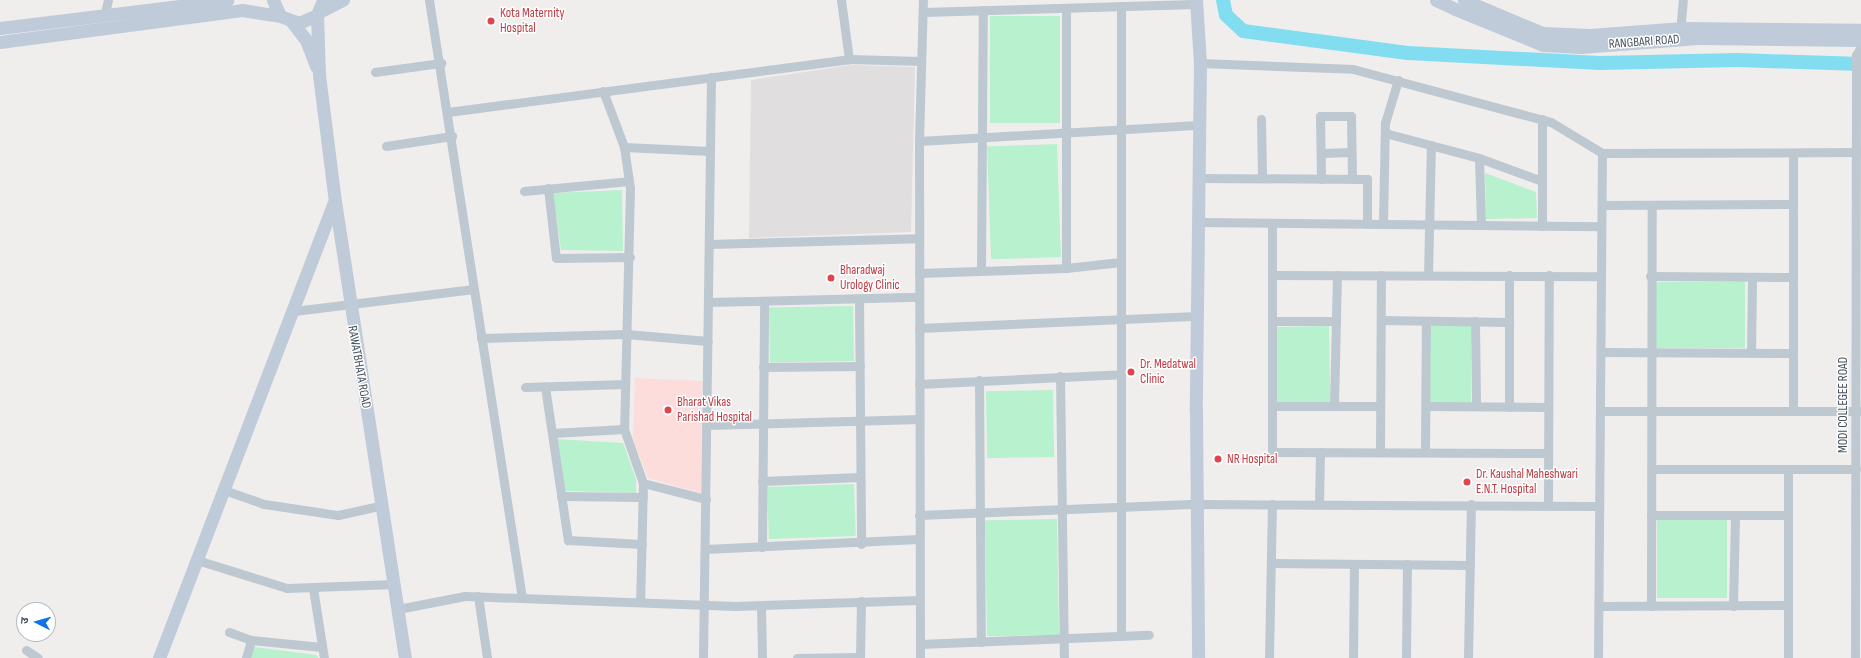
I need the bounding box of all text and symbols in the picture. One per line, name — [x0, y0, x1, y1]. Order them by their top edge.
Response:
place label: Kota Maternity Hospital — [500, 6, 565, 37]
marker: Kota Maternity Hospital — [485, 15, 497, 27]
street label: RANGBARI ROAD — [1608, 32, 1680, 52]
place label: Bharadwaj Urology Clinic — [840, 263, 900, 294]
marker: Bharadwaj Urology Clinic — [825, 272, 837, 284]
street label: RAWATBHATA ROAD — [344, 324, 374, 410]
place label: Dr. Medatwal Clinic — [1140, 357, 1196, 388]
street label: MODI COLLEGEE ROAD — [1835, 357, 1851, 453]
marker: Dr. Medatwal Clinic — [1125, 366, 1137, 378]
place label: Bharat Vikas Parishad Hospital — [677, 395, 752, 426]
marker: Bharat Vikas Parishad Hospital — [662, 404, 674, 416]
place label: NR Hospital — [1227, 451, 1277, 467]
marker: NR Hospital — [1212, 453, 1224, 465]
place label: Dr. Kaushal Maheshwari E.N.T. Hospital — [1476, 467, 1578, 498]
marker: Dr. Kaushal Maheshwari E.N.T. Hospital — [1461, 476, 1473, 488]
north arrow — [16, 602, 56, 642]
text: उ — [18, 617, 31, 625]

